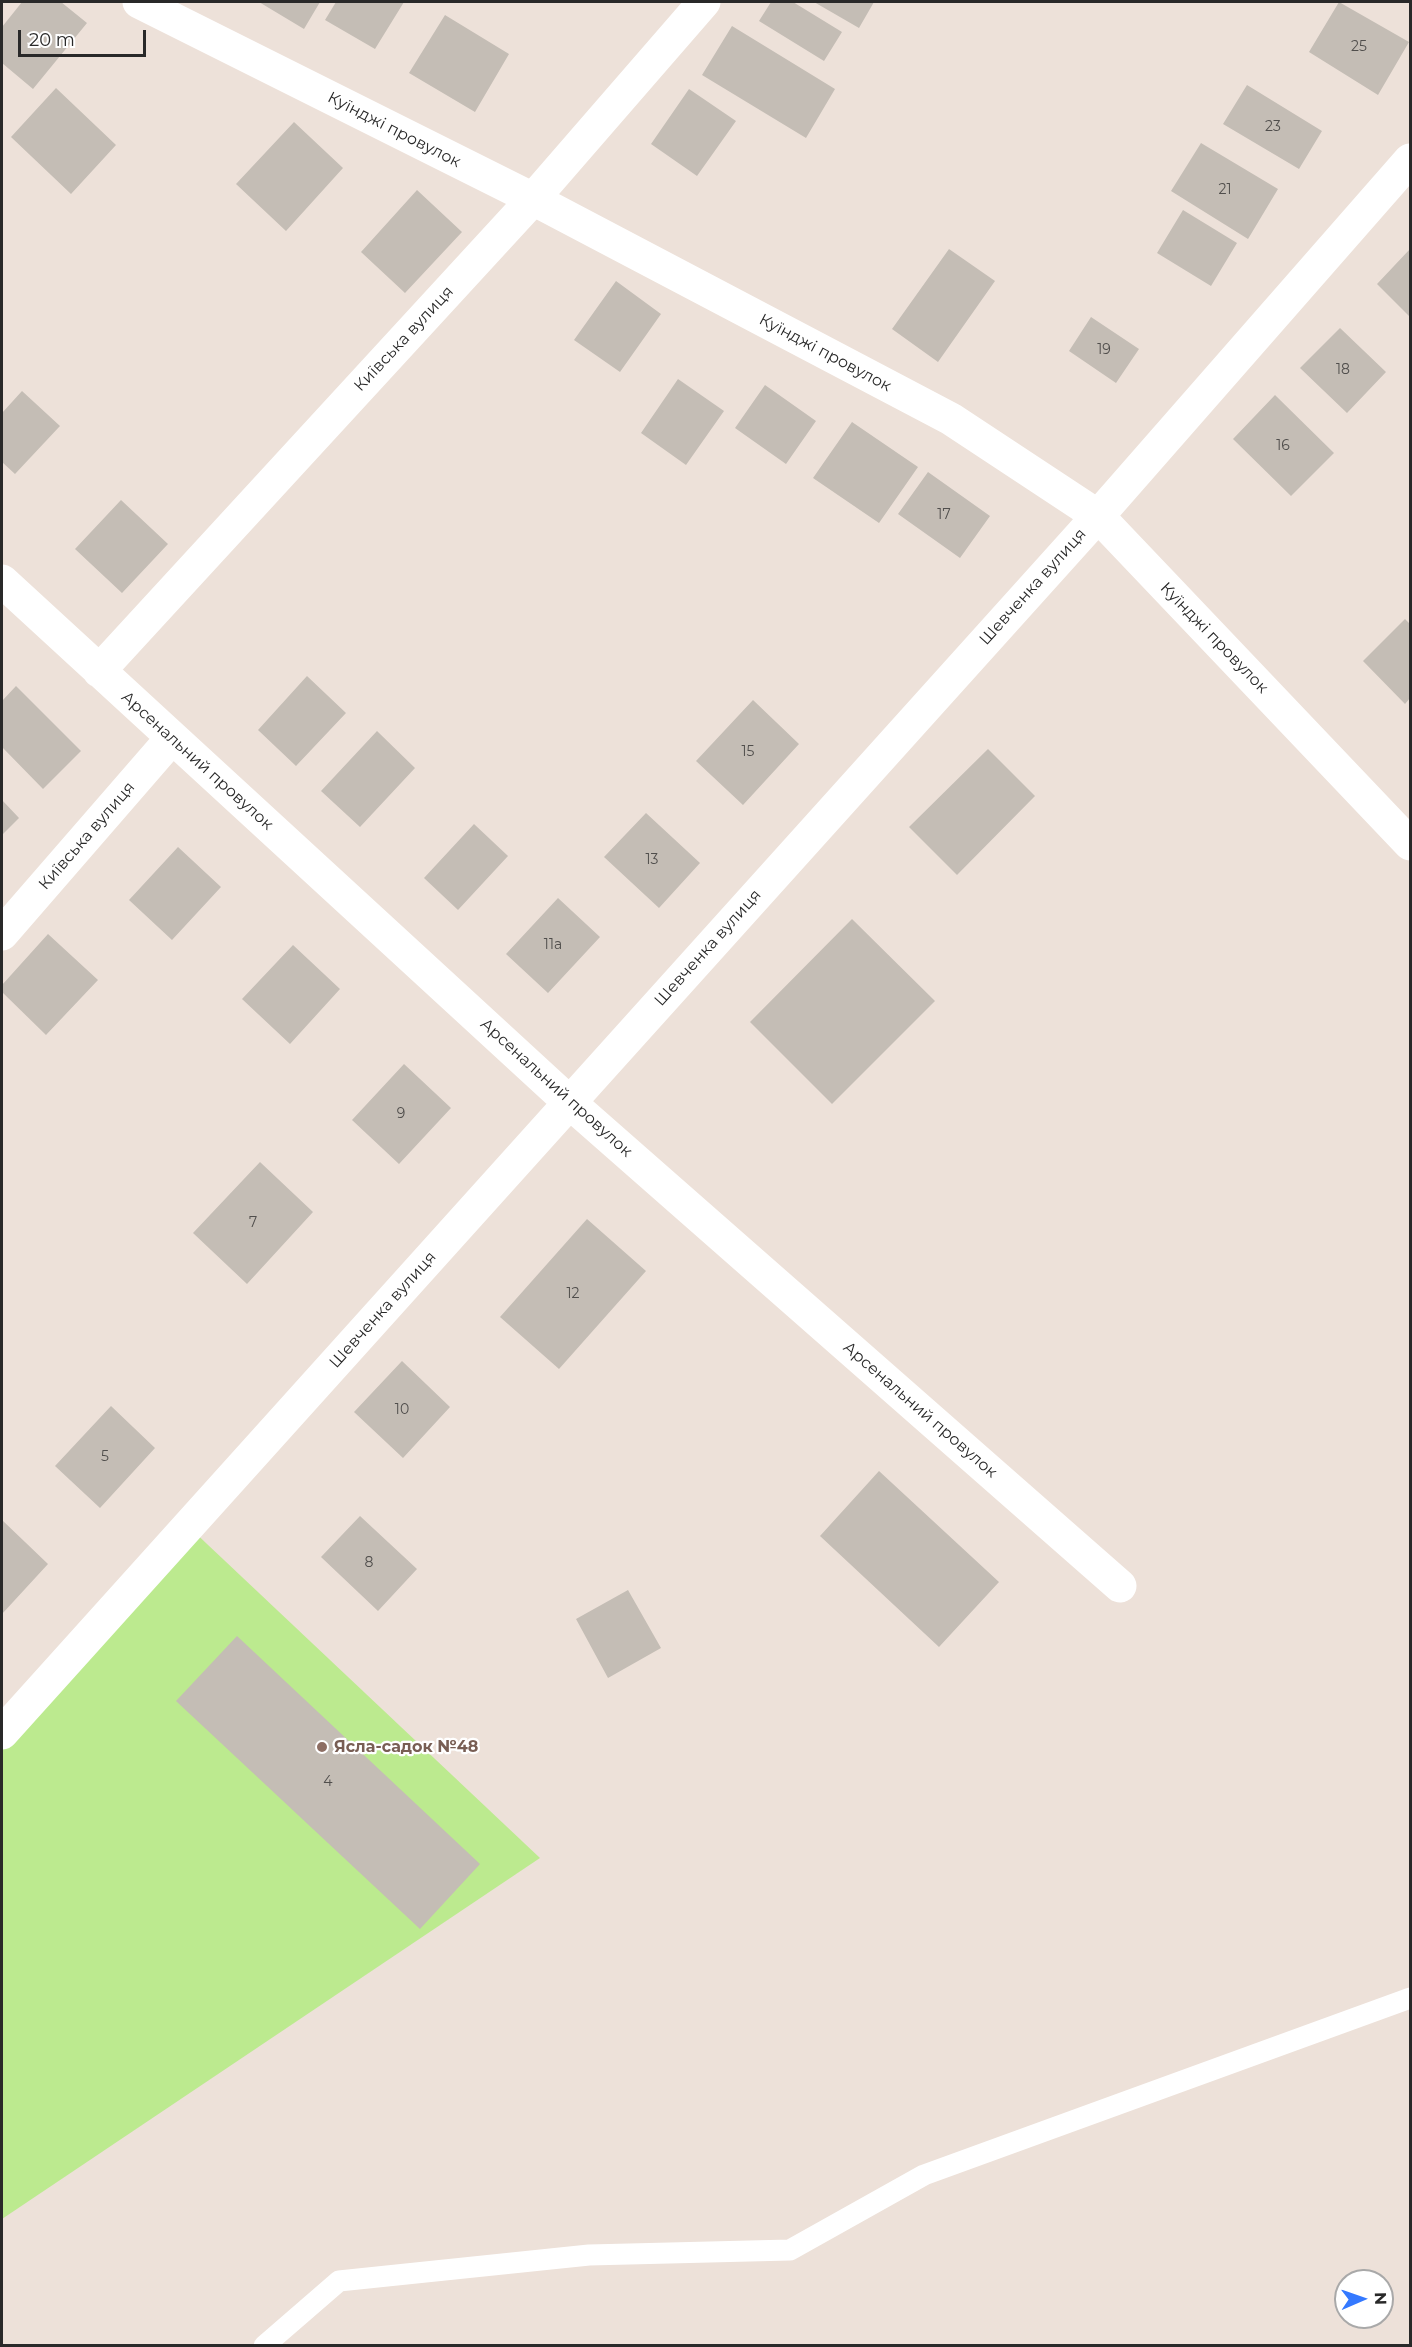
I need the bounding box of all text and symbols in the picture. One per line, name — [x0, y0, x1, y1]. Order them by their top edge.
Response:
scale bar — [21, 18, 148, 56]
text: 20 m — [29, 29, 75, 51]
house number: 25 — [1351, 39, 1367, 55]
street label: Куїнджі провулок — [324, 88, 464, 172]
house number: 23 — [1265, 119, 1281, 135]
house number: 21 — [1218, 182, 1232, 198]
street label: Київська вулиця — [350, 282, 458, 396]
street label: Куїнджі провулок — [756, 310, 894, 396]
house number: 19 — [1097, 342, 1111, 358]
house number: 18 — [1336, 362, 1350, 378]
house number: 16 — [1276, 438, 1290, 454]
house number: 17 — [937, 507, 951, 523]
street label: Шевченка вулиця — [976, 525, 1090, 649]
street label: Куїнджі провулок — [1156, 579, 1272, 697]
street label: Арсенальний провулок — [117, 688, 277, 834]
house number: 15 — [742, 744, 754, 760]
street label: Київська вулиця — [35, 778, 139, 894]
house number: 13 — [646, 852, 658, 868]
street label: Шевченка вулиця — [651, 886, 765, 1010]
house number: 11а — [544, 937, 562, 953]
street label: Арсенальний провулок — [476, 1015, 636, 1161]
house number: 9 — [397, 1106, 405, 1122]
house number: 7 — [249, 1215, 257, 1231]
street label: Шевченка вулиця — [326, 1248, 440, 1372]
house number: 12 — [566, 1286, 580, 1302]
street label: Арсенальний провулок — [839, 1338, 1001, 1482]
house number: 10 — [395, 1402, 409, 1418]
house number: 5 — [101, 1449, 109, 1465]
house number: 8 — [365, 1555, 373, 1571]
place label: Ясла-садок №48 — [334, 1737, 478, 1757]
marker: Ясла-садок №48 — [315, 1740, 329, 1754]
house number: 4 — [323, 1774, 333, 1790]
north arrow — [1334, 2269, 1394, 2329]
text: N — [1371, 2292, 1390, 2305]

